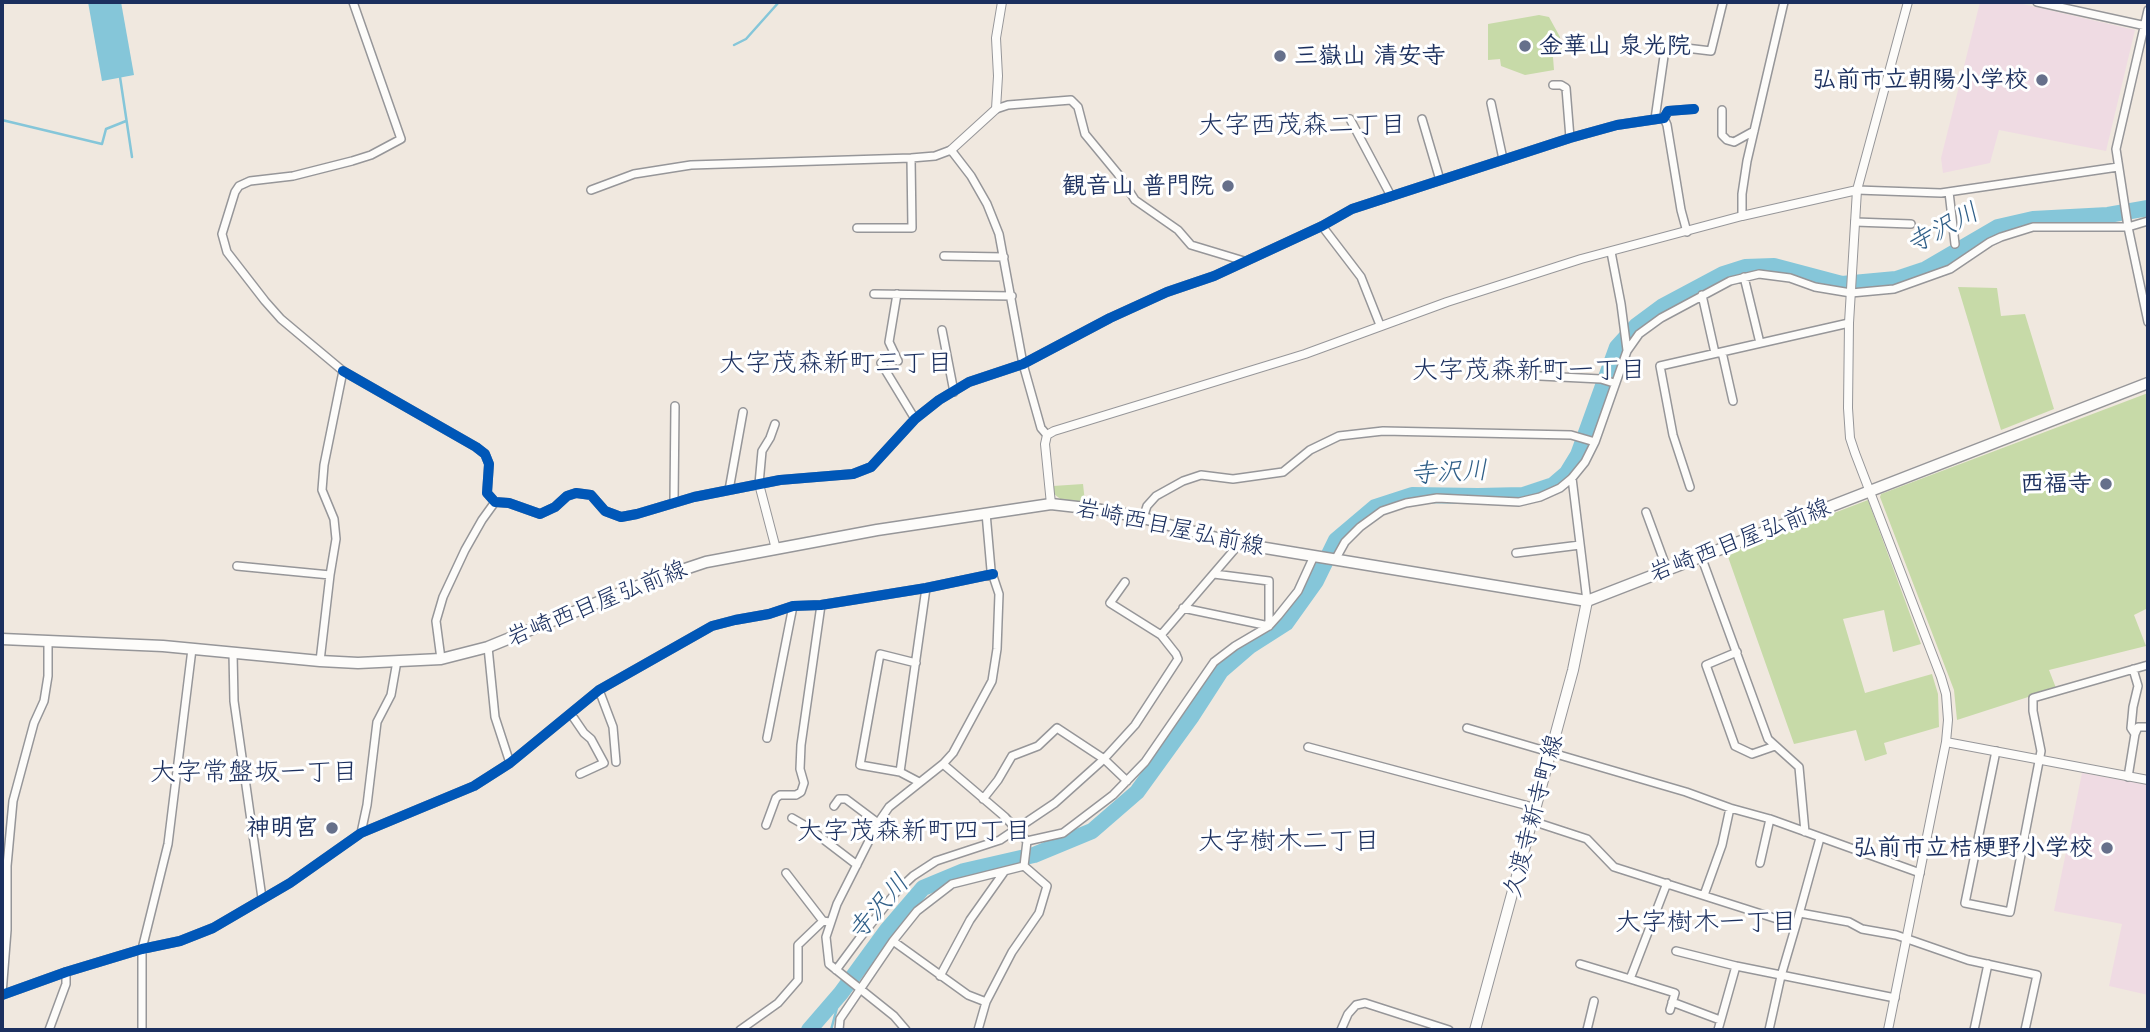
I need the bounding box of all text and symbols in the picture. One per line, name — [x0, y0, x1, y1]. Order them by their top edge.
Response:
place label: 金華山 泉光院 — [1539, 32, 1691, 60]
marker: 金華山 泉光院 — [1517, 38, 1533, 54]
place label: 三嶽山 清安寺 — [1294, 42, 1446, 70]
marker: 三嶽山 清安寺 — [1272, 48, 1288, 64]
place label: 弘前市立朝陽小学校 — [1812, 66, 2028, 94]
marker: 弘前市立朝陽小学校 — [2034, 72, 2050, 88]
district label: 大字西茂森二丁目 — [1198, 110, 1406, 142]
place label: 観音山 普門院 — [1062, 172, 1214, 200]
marker: 観音山 普門院 — [1220, 178, 1236, 194]
water label: 寺沢川 — [1901, 197, 1985, 261]
district label: 大字茂森新町三丁目 — [719, 348, 953, 380]
district label: 大字茂森新町一丁目 — [1412, 355, 1646, 387]
water label: 寺沢川 — [1409, 455, 1489, 491]
place label: 西福寺 — [2020, 470, 2092, 498]
marker: 西福寺 — [2098, 476, 2114, 492]
street label: 岩崎西目屋弘前線 — [1645, 493, 1835, 589]
street label: 岩崎西目屋弘前線 — [1073, 494, 1267, 562]
street label: 岩崎西目屋弘前線 — [503, 555, 691, 653]
street label: 久渡寺新寺町線 — [1498, 731, 1570, 901]
district label: 大字常盤坂一丁目 — [150, 757, 358, 789]
place label: 神明宮 — [246, 814, 318, 842]
district label: 大字茂森新町四丁目 — [797, 816, 1031, 848]
marker: 神明宮 — [324, 820, 340, 836]
district label: 大字樹木二丁目 — [1198, 826, 1380, 858]
place label: 弘前市立桔梗野小学校 — [1853, 834, 2093, 862]
marker: 弘前市立桔梗野小学校 — [2099, 840, 2115, 856]
water label: 寺沢川 — [842, 868, 916, 948]
district label: 大字樹木一丁目 — [1615, 907, 1797, 939]

